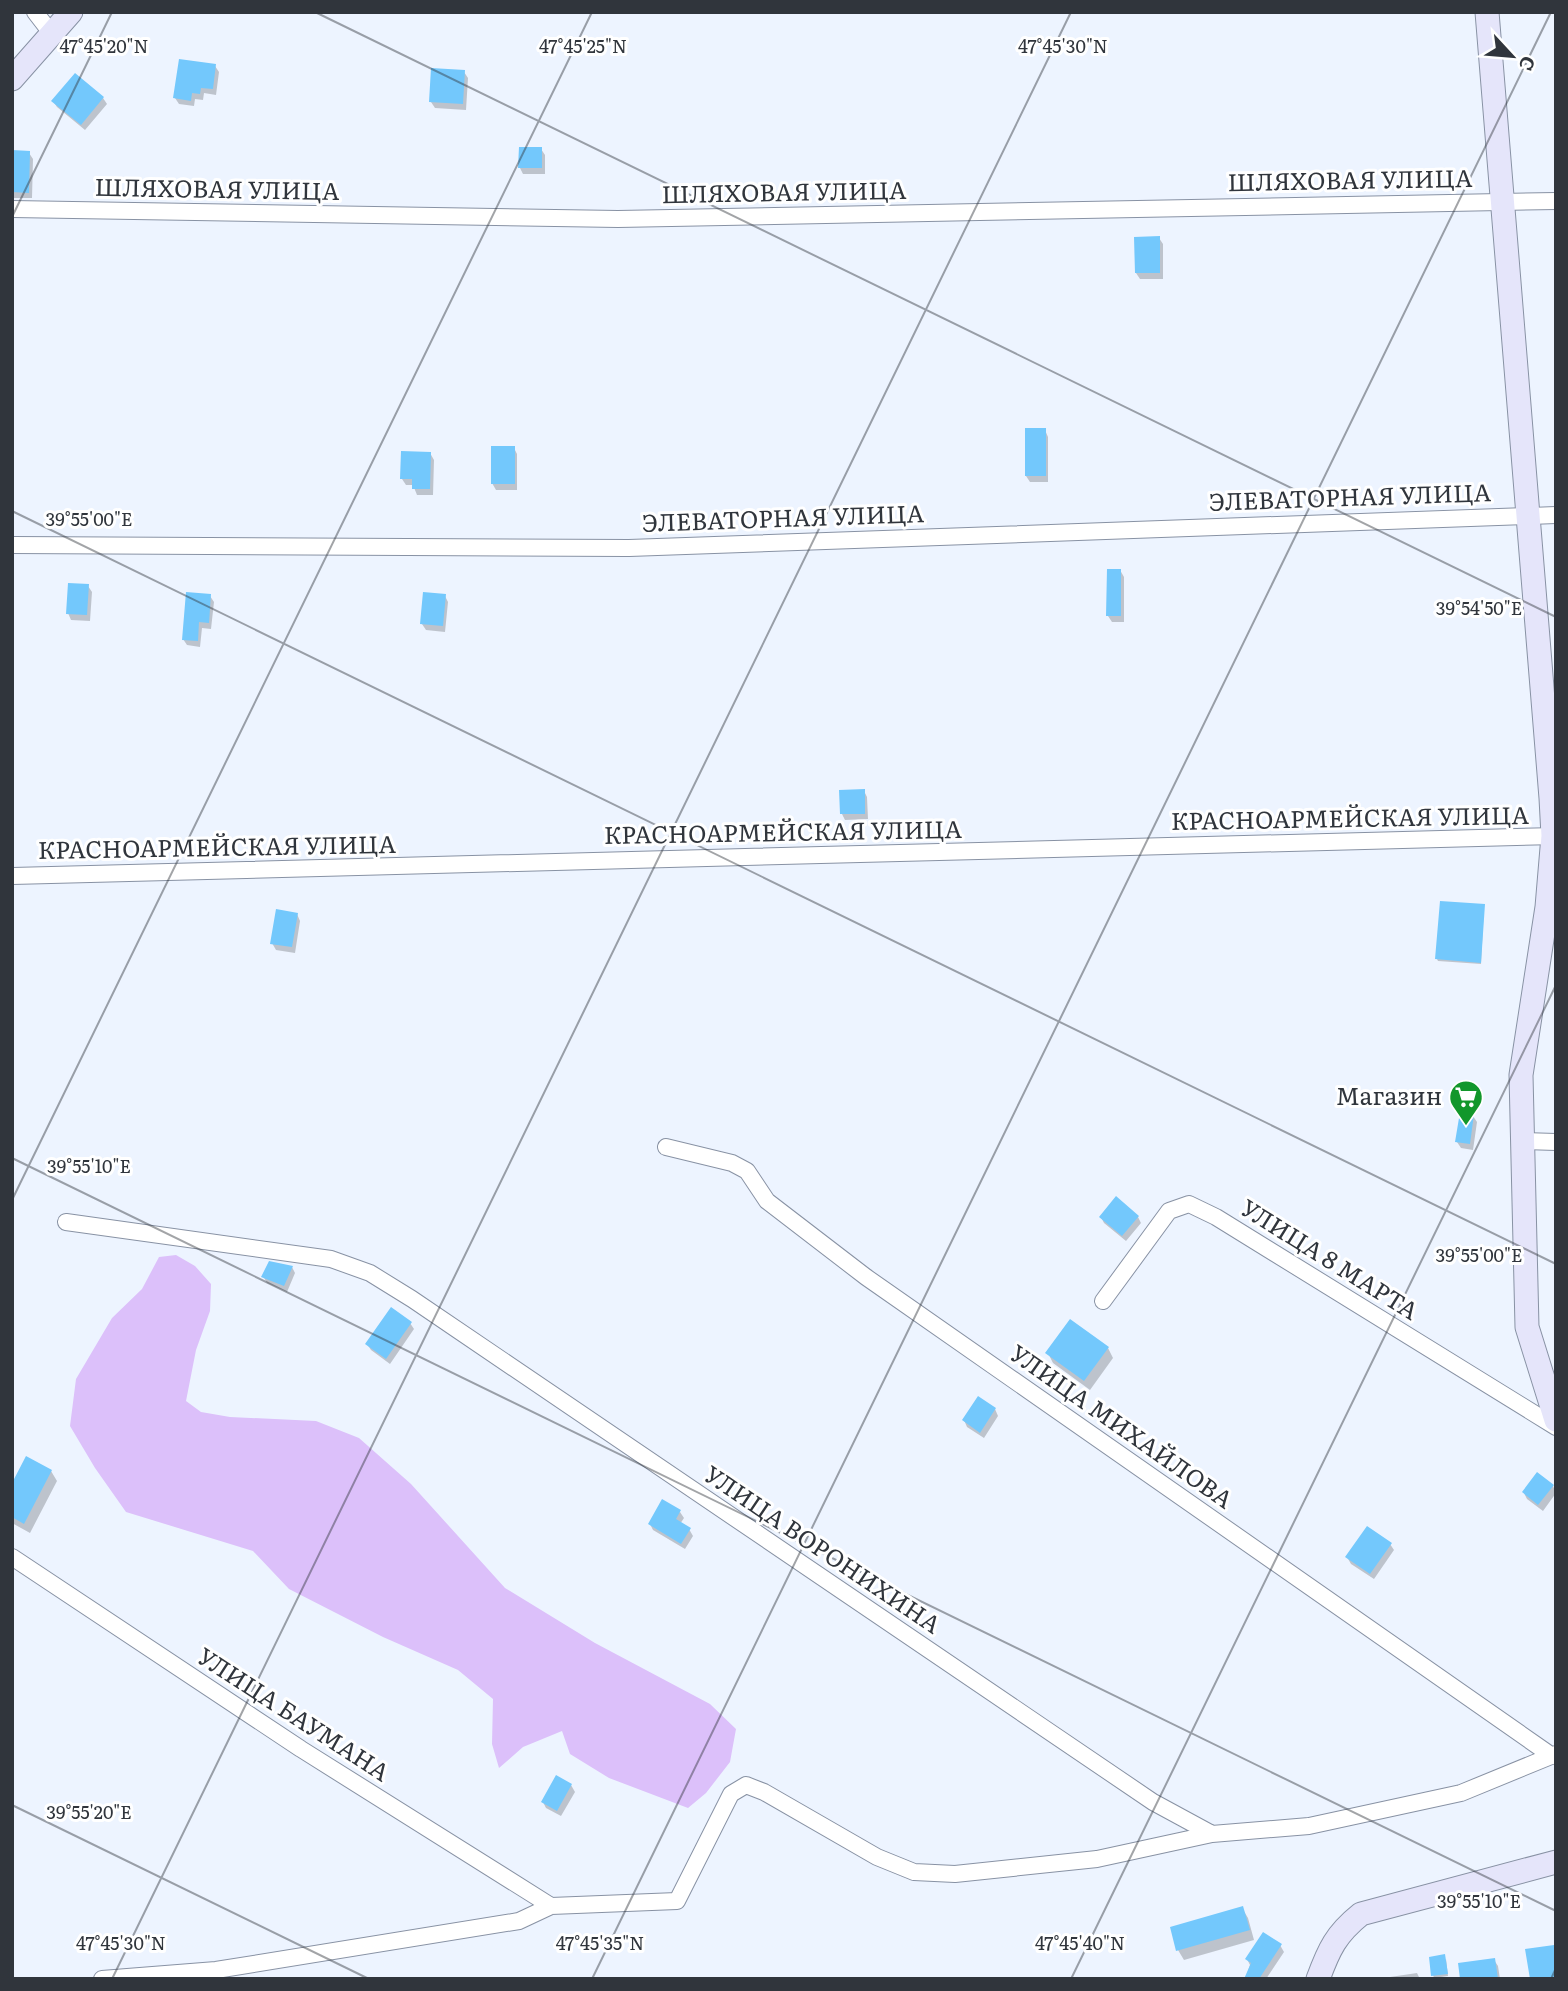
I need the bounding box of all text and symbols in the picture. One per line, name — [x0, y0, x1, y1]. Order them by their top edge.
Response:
north arrow — [1477, 21, 1547, 91]
text: 47°45'20"N — [59, 32, 149, 59]
text: 47°45'25"N — [539, 32, 627, 59]
text: 47°45'30"N — [1018, 32, 1108, 59]
text: С — [1513, 52, 1544, 76]
street label: ШЛЯХОВАЯ УЛИЦА — [1227, 159, 1473, 198]
street label: ШЛЯХОВАЯ УЛИЦА — [94, 168, 340, 207]
street label: ШЛЯХОВАЯ УЛИЦА — [661, 171, 907, 210]
street label: ЭЛЕВАТОРНАЯ УЛИЦА — [1208, 473, 1492, 518]
street label: ЭЛЕВАТОРНАЯ УЛИЦА — [641, 494, 925, 539]
text: 39°55'00"E — [46, 505, 132, 532]
text: 39°54'50"E — [1436, 594, 1522, 621]
street label: КРАСНОАРМЕЙСКАЯ УЛИЦА — [1171, 796, 1530, 837]
street label: КРАСНОАРМЕЙСКАЯ УЛИЦА — [604, 810, 963, 851]
street label: КРАСНОАРМЕЙСКАЯ УЛИЦА — [38, 825, 397, 866]
place label: Магазин — [1336, 1077, 1442, 1112]
supermarket icon: Магазин — [1447, 1078, 1485, 1127]
text: 39°55'10"E — [47, 1152, 131, 1179]
street label: УЛИЦА 8 МАРТА — [1235, 1189, 1426, 1327]
text: 39°55'00"E — [1436, 1241, 1522, 1268]
street label: УЛИЦА МИХАЙЛОВА — [1004, 1335, 1241, 1516]
street label: УЛИЦА ВОРОНИХИНА — [698, 1455, 949, 1641]
street label: УЛИЦА БАУМАНА — [191, 1638, 398, 1788]
text: 39°55'20"E — [46, 1798, 132, 1825]
text: 39°55'10"E — [1437, 1887, 1521, 1914]
text: 47°45'30"N — [76, 1929, 166, 1956]
text: 47°45'35"N — [556, 1929, 644, 1956]
text: 47°45'40"N — [1035, 1929, 1125, 1956]

